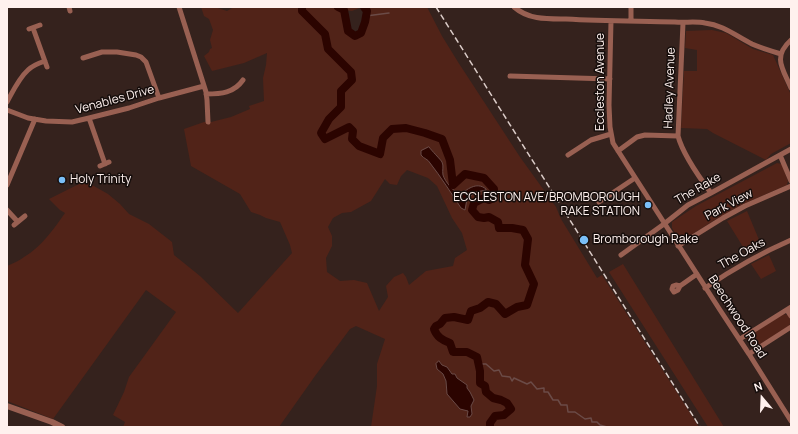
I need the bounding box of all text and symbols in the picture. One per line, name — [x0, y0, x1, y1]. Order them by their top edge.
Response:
street label: Eccleston Avenue — [594, 33, 608, 131]
street label: Hadley Avenue — [661, 47, 679, 129]
street label: Venables Drive — [74, 83, 156, 117]
street label: The Rake — [672, 170, 724, 208]
place label: Holy Trinity — [70, 173, 131, 187]
marker: Holy Trinity — [57, 175, 67, 185]
street label: Park View — [703, 186, 755, 224]
place label: ECCLESTON AVE/BROMBOROUGH RAKE STATION — [453, 191, 640, 219]
marker: ECCLESTON AVE/BROMBOROUGH RAKE STATION — [643, 200, 653, 210]
place label: Bromborough Rake — [593, 233, 698, 247]
marker: Bromborough Rake — [578, 234, 590, 246]
street label: The Oaks — [716, 235, 768, 273]
street label: Beechwood Road — [705, 273, 769, 361]
north arrow — [742, 378, 782, 418]
text: N — [752, 378, 764, 395]

